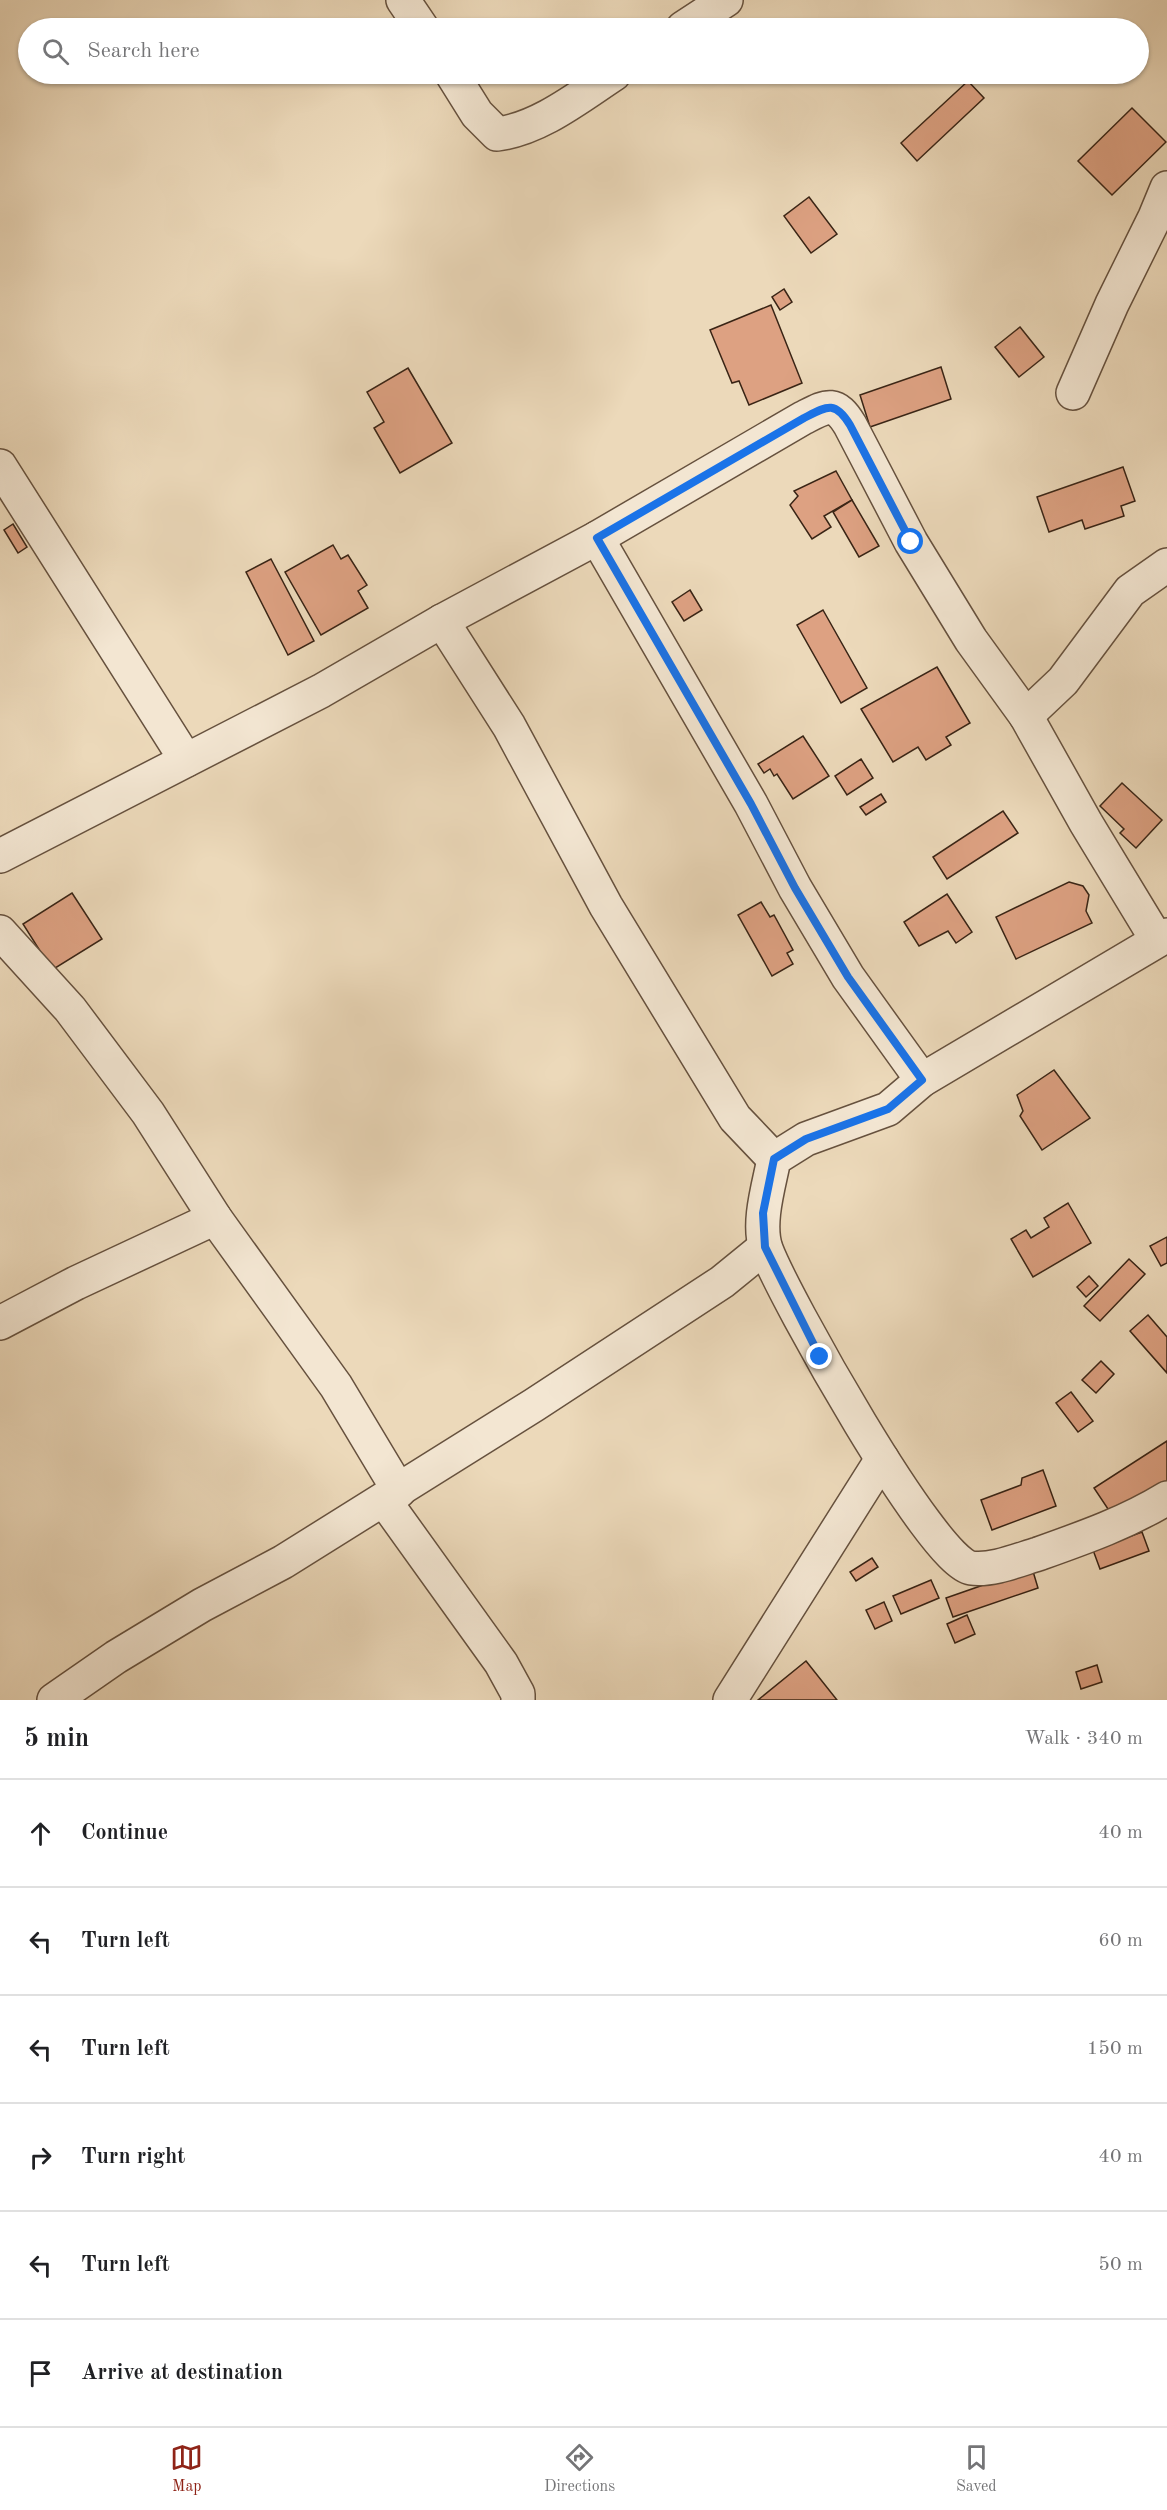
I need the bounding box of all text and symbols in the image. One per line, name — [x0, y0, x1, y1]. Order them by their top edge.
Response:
search box — [18, 18, 1149, 84]
icon: search — [39, 35, 72, 68]
text: Search here — [87, 40, 200, 62]
route start — [897, 528, 923, 554]
route end — [806, 1343, 832, 1369]
text: 5 min — [24, 1726, 89, 1752]
text: Walk · 340 m — [1024, 1729, 1143, 1749]
icon: ahead — [24, 1817, 57, 1850]
text: Continue — [81, 1822, 168, 1844]
text: 40 m — [1098, 1823, 1143, 1843]
icon: left — [24, 1925, 57, 1958]
text: Turn left — [81, 1930, 170, 1952]
text: 60 m — [1098, 1931, 1143, 1951]
icon: left — [24, 2033, 57, 2066]
text: Turn left — [81, 2038, 170, 2060]
text: 150 m — [1087, 2039, 1143, 2059]
icon: right — [24, 2141, 57, 2174]
text: Turn right — [81, 2146, 185, 2168]
text: 40 m — [1098, 2147, 1143, 2167]
icon: left — [24, 2249, 57, 2282]
text: Turn left — [81, 2254, 170, 2276]
text: 50 m — [1098, 2255, 1143, 2275]
icon: arrive — [24, 2357, 57, 2390]
text: Arrive at destination — [81, 2362, 283, 2384]
tab: Map — [170, 2441, 203, 2497]
tab: Directions — [544, 2441, 615, 2497]
tab: Saved — [956, 2441, 997, 2497]

